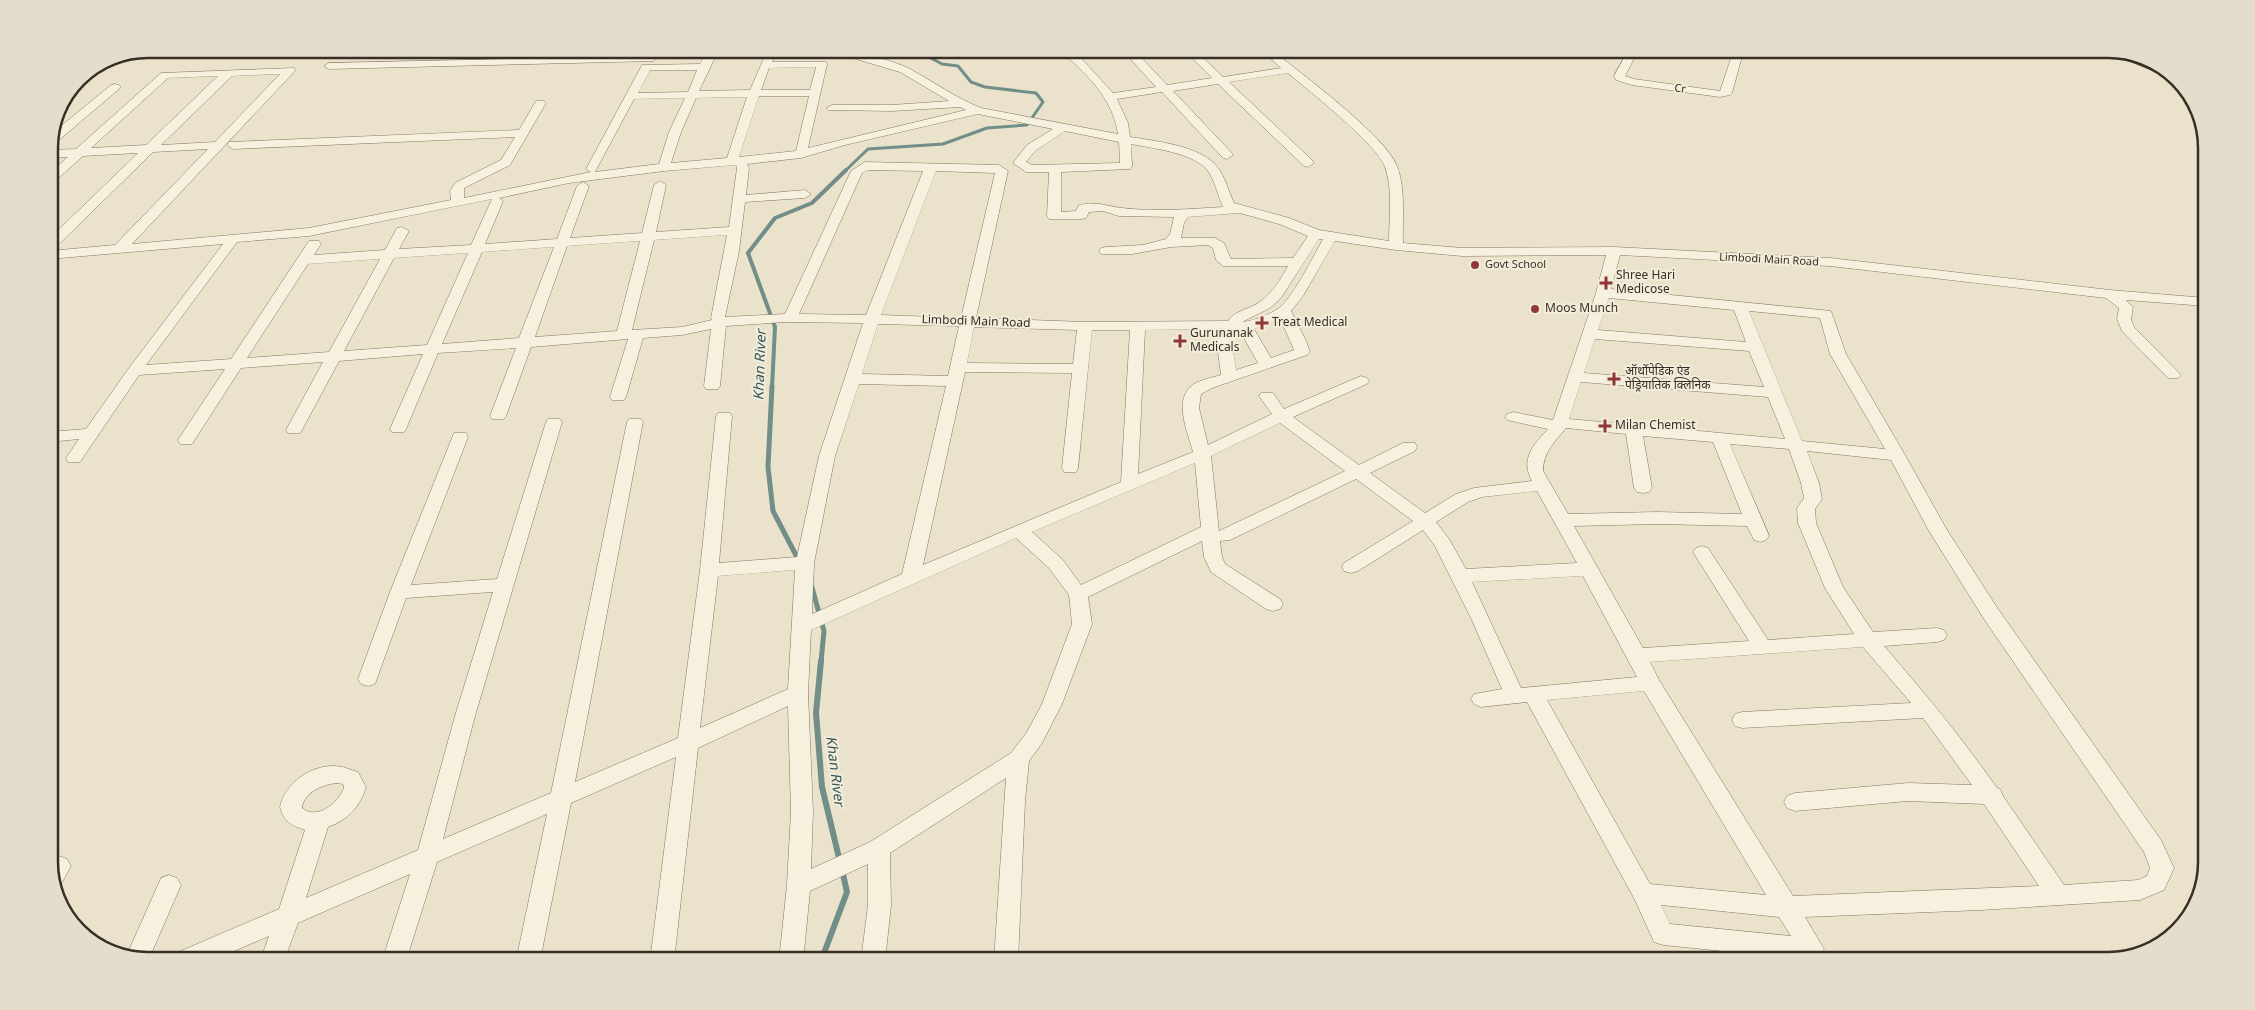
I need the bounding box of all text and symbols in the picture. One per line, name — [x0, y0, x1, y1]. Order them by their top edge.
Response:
street label: Cr — [1673, 81, 1687, 97]
street label: Limbodi Main Road — [1719, 250, 1819, 270]
place label: Govt School — [1485, 258, 1546, 272]
marker: Govt School — [1469, 259, 1481, 271]
place label: Shree Hari Medicose — [1616, 268, 1675, 298]
marker: Shree Hari Medicose — [1600, 277, 1612, 289]
place label: Moos Munch — [1545, 301, 1618, 317]
marker: Moos Munch — [1529, 303, 1541, 315]
street label: Limbodi Main Road — [921, 312, 1031, 332]
place label: Treat Medical — [1272, 315, 1347, 331]
marker: Treat Medical — [1256, 317, 1268, 329]
place label: Gurunanak Medicals — [1190, 326, 1254, 356]
water label: Khan River — [750, 327, 772, 401]
marker: Gurunanak Medicals — [1174, 335, 1186, 347]
place label: ऑर्थोपेडिक एंड पेड्रियातिक क्लिनिक — [1625, 363, 1711, 394]
marker: ऑर्थोपेडिक एंड पेड्रियातिक क्लिनिक — [1607, 372, 1621, 386]
place label: Milan Chemist — [1615, 418, 1696, 434]
marker: Milan Chemist — [1599, 420, 1611, 432]
water label: Khan River — [820, 735, 848, 809]

